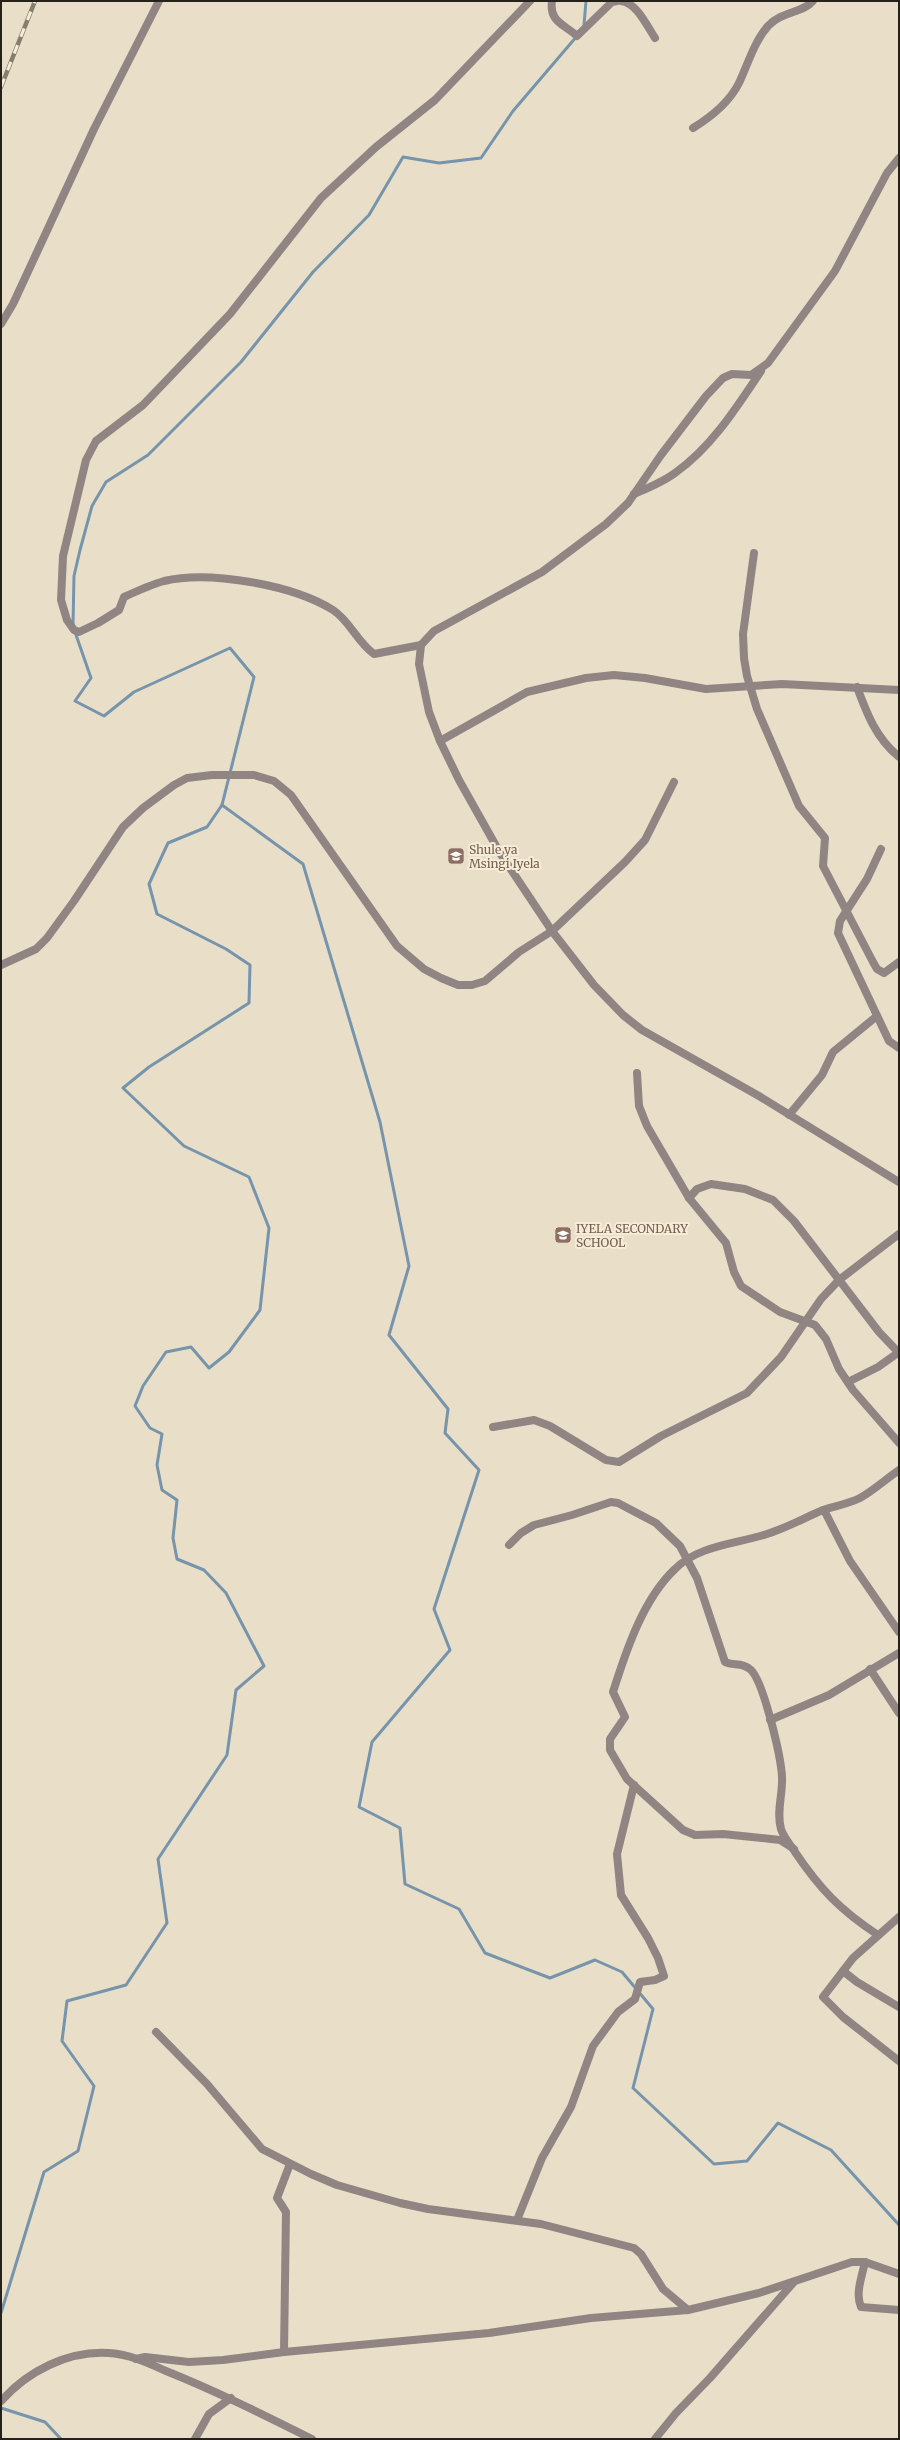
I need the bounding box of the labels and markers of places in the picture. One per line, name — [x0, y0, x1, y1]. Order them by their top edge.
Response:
place label: Shule ya Msingi Iyela — [469, 842, 540, 871]
school or university icon: Shule ya Msingi Iyela — [446, 846, 466, 866]
place label: IYELA SECONDARY SCHOOL — [576, 1221, 688, 1250]
school or university icon: IYELA SECONDARY SCHOOL — [553, 1225, 573, 1245]

